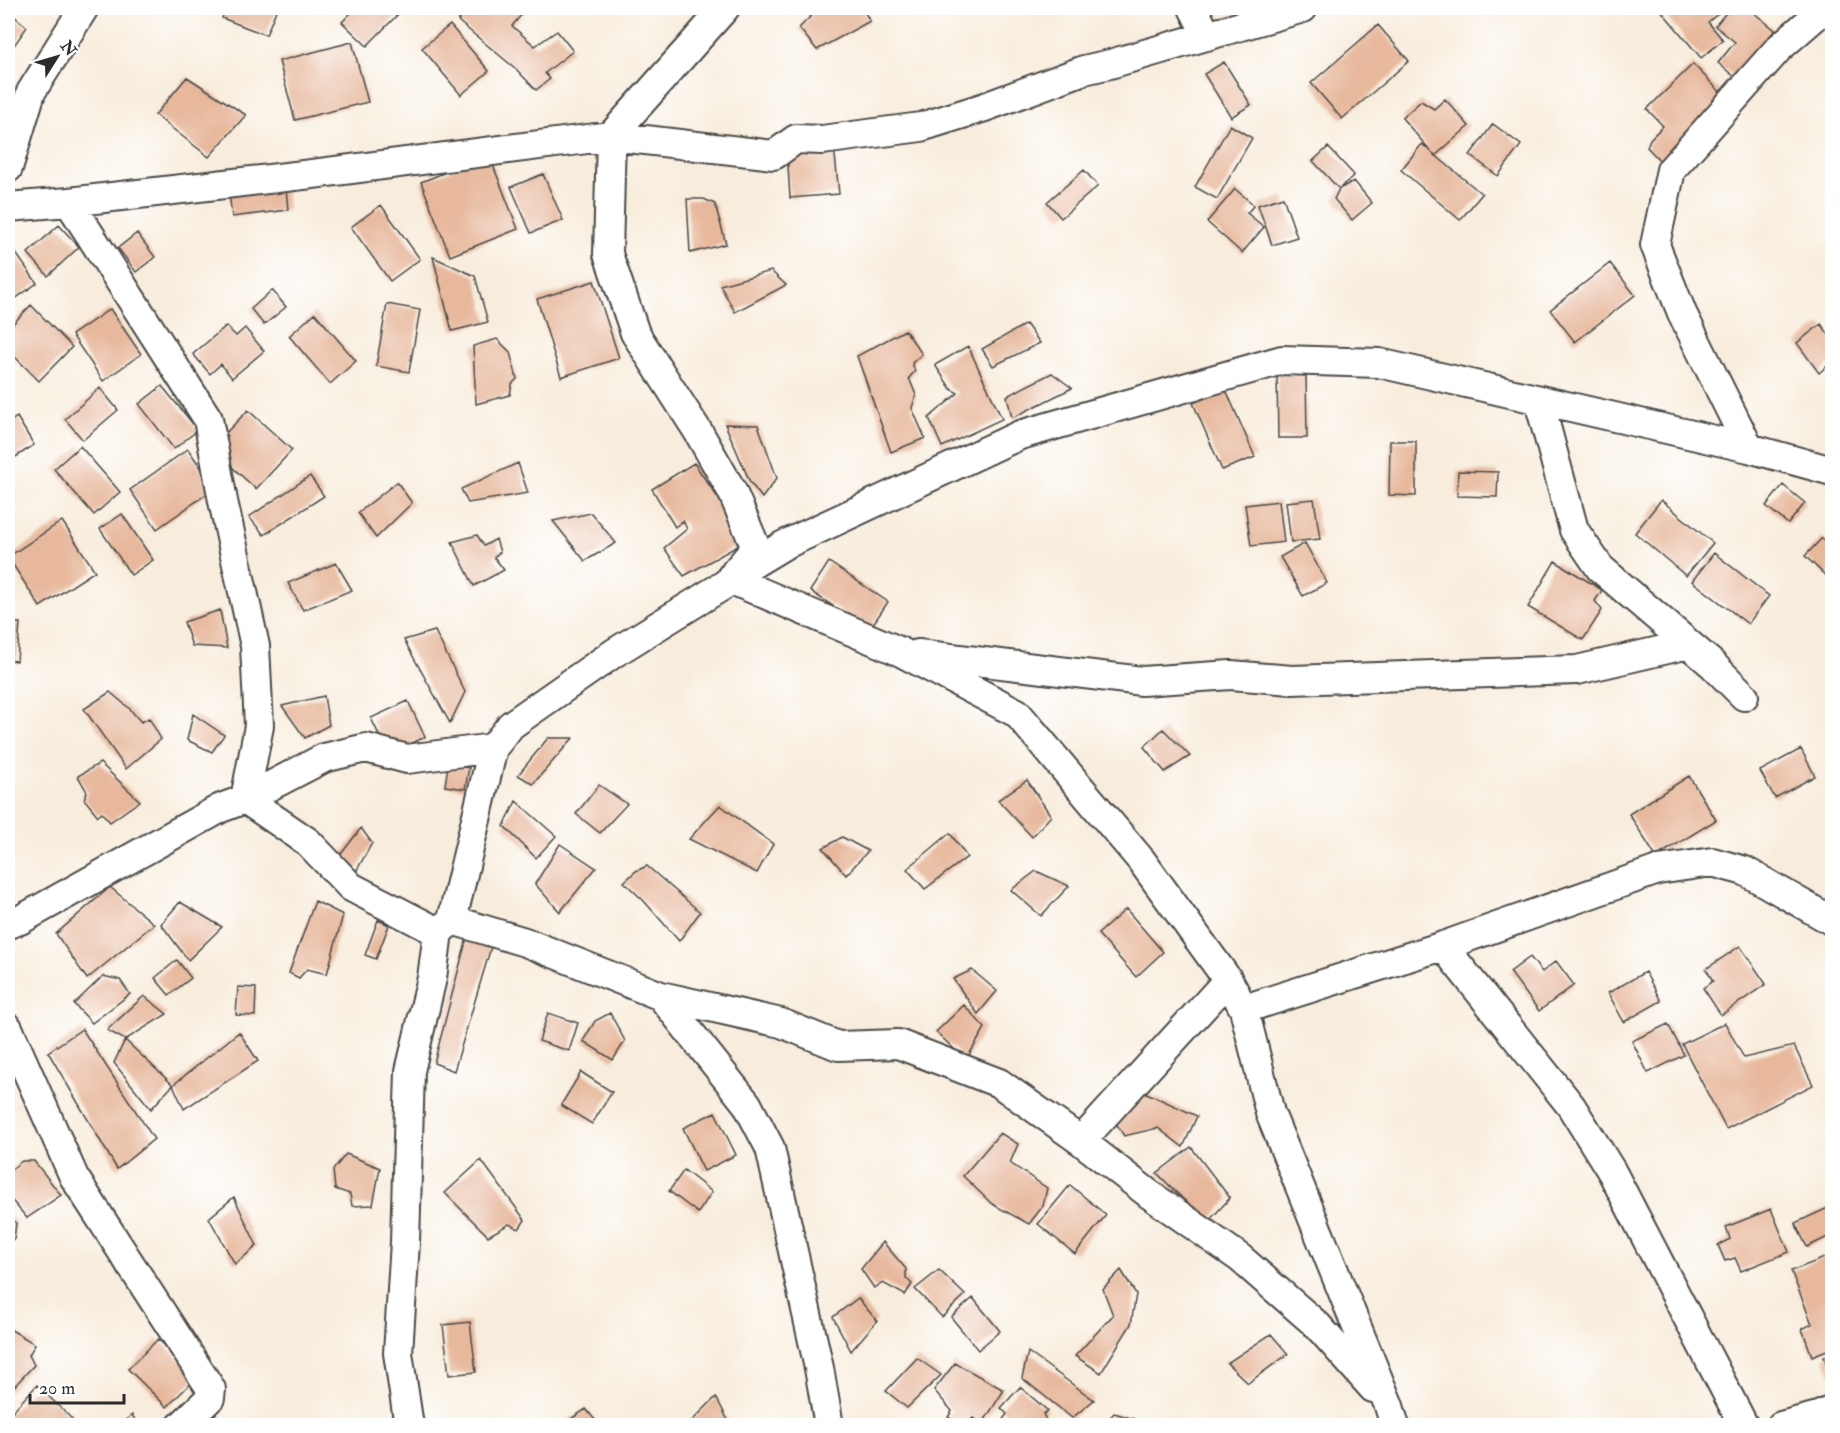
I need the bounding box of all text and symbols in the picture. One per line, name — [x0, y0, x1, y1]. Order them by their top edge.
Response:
north arrow — [27, 27, 87, 87]
text: N — [55, 36, 81, 61]
scale bar — [30, 1367, 124, 1405]
text: 20 m — [39, 1377, 75, 1400]

